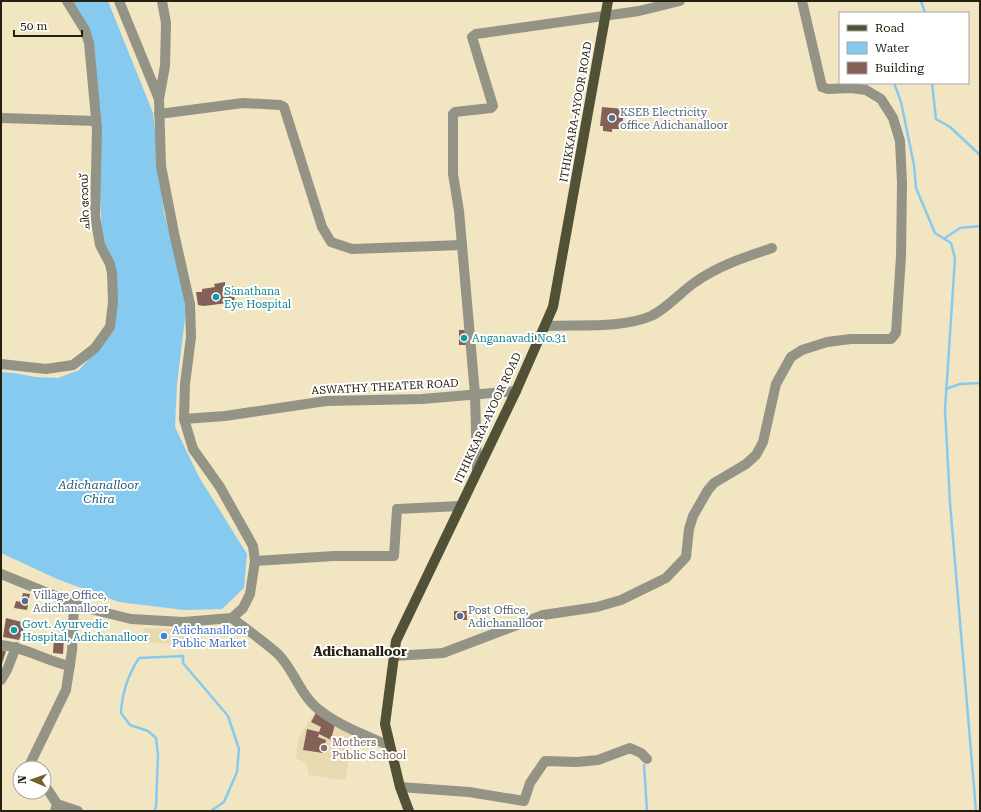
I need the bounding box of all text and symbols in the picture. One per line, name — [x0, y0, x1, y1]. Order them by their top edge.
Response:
scale bar — [14, 12, 82, 38]
legend — [839, 12, 969, 84]
text: 50 m — [20, 19, 47, 33]
text: Road — [875, 21, 905, 35]
street label: ITHIKKARA-AYOOR ROAD — [557, 41, 595, 183]
text: Water — [875, 41, 909, 55]
text: Building — [875, 61, 924, 75]
place label: KSEB Electricity office Adichanalloor — [620, 106, 728, 132]
marker: KSEB Electricity office Adichanalloor — [607, 113, 617, 123]
street label: ചിറ റോഡ് — [77, 173, 92, 230]
place label: Sanathana Eye Hospital — [224, 285, 292, 311]
marker: Sanathana Eye Hospital — [211, 292, 221, 302]
place label: Anganavadi No.31 — [472, 332, 567, 345]
marker: Anganavadi No.31 — [459, 333, 469, 343]
street label: ITHIKKARA-AYOOR ROAD — [452, 351, 524, 485]
street label: ASWATHY THEATER ROAD — [311, 377, 459, 397]
water label: Adichanalloor Chira — [58, 478, 139, 506]
place label: Village Office, Adichanalloor — [33, 589, 109, 615]
marker: Village Office, Adichanalloor — [20, 596, 30, 606]
place label: Post Office, Adichanalloor — [468, 604, 544, 630]
marker: Post Office, Adichanalloor — [455, 611, 465, 621]
place label: Govt. Ayurvedic Hospital, Adichanalloor — [22, 618, 149, 644]
place label: Adichanalloor Public Market — [172, 624, 248, 650]
marker: Govt. Ayurvedic Hospital, Adichanalloor — [9, 625, 19, 635]
marker: Adichanalloor Public Market — [159, 631, 169, 641]
district label: Adichanalloor — [313, 644, 407, 659]
place label: Mothers Public School — [332, 736, 407, 762]
marker: Mothers Public School — [319, 743, 329, 753]
north arrow — [12, 760, 52, 800]
text: N — [16, 775, 29, 784]

